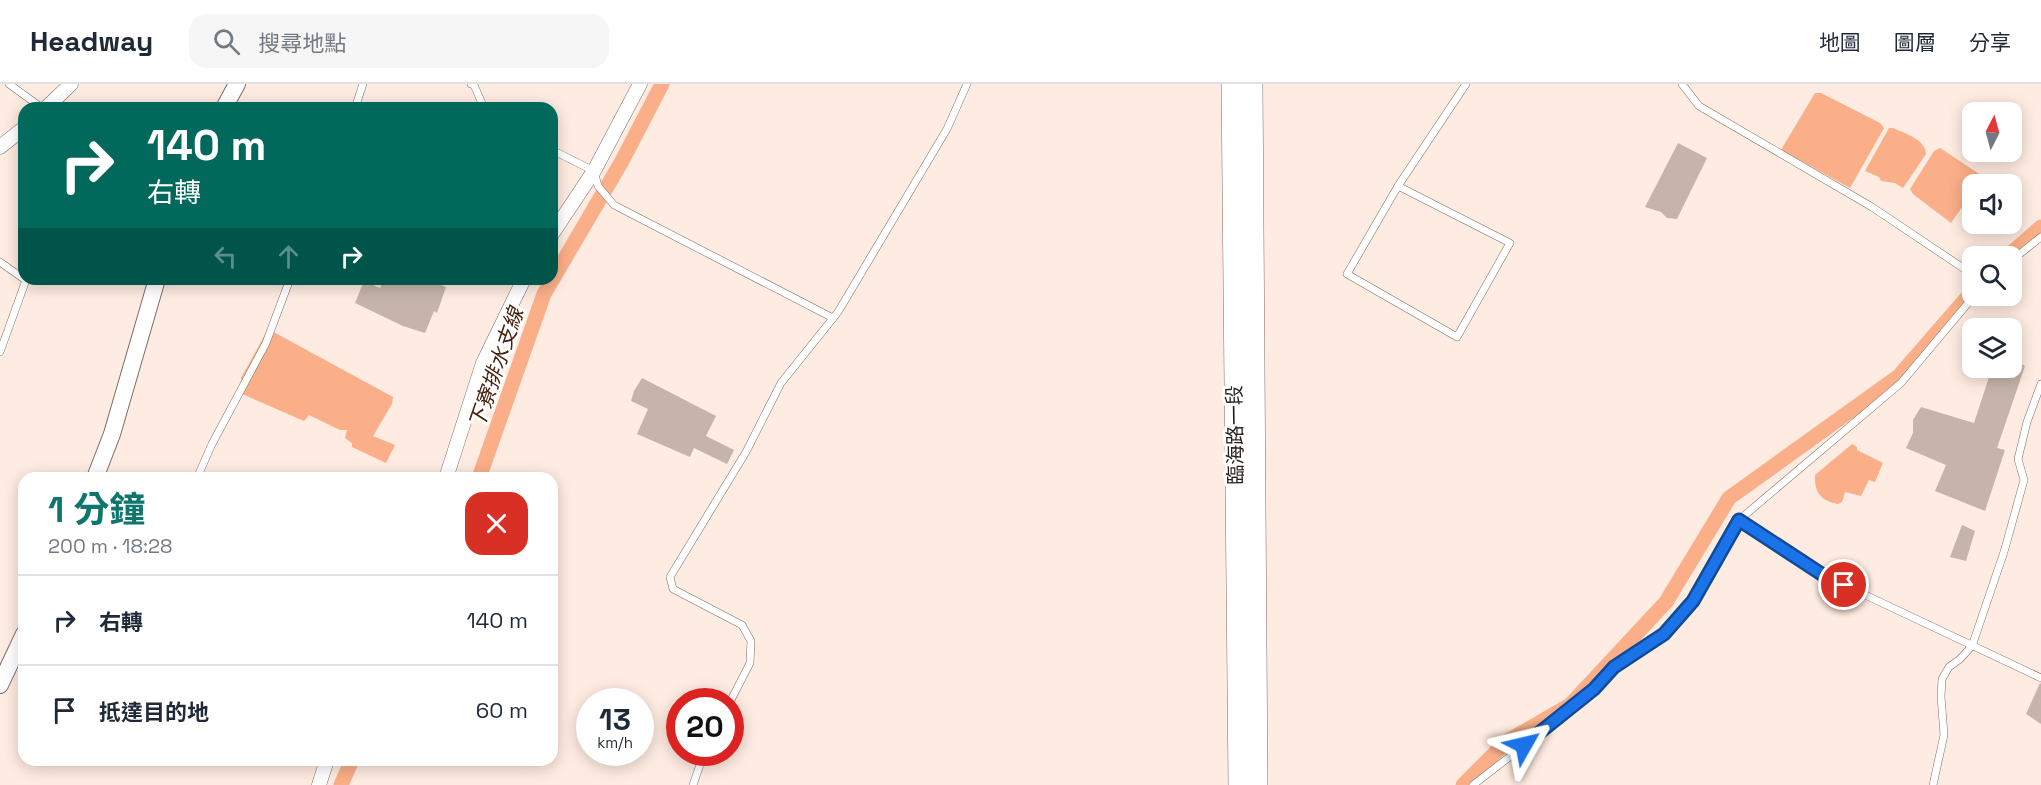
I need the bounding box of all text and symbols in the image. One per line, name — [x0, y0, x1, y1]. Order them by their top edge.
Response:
search box — [189, 14, 609, 68]
text: Headway — [30, 23, 153, 59]
icon: search — [210, 25, 243, 58]
text: 搜尋地點 — [258, 29, 346, 57]
text: 地圖 — [1819, 29, 1861, 56]
text: 圖層 — [1894, 29, 1936, 56]
text: 分享 — [1969, 29, 2011, 56]
north arrow — [1962, 102, 2022, 162]
map controls — [1962, 102, 2022, 378]
text: 140 m — [147, 119, 266, 172]
icon: right — [48, 126, 126, 204]
button: sound — [1962, 174, 2022, 234]
text: 右轉 — [147, 175, 201, 210]
icon: left — [209, 240, 242, 273]
icon: ahead — [272, 240, 305, 273]
icon: right — [335, 240, 368, 273]
button: search — [1962, 246, 2022, 306]
water label: 下寮排水支線 — [463, 302, 530, 432]
button: layers — [1962, 318, 2022, 378]
street label: 臨海路一段 — [1221, 385, 1249, 485]
text: 1 分鐘 — [48, 487, 145, 533]
button: close — [465, 492, 528, 555]
text: 200 m · 18:28 — [48, 533, 172, 559]
pin — [1818, 559, 1869, 610]
icon: arrive — [1827, 568, 1860, 601]
icon: right — [48, 604, 81, 637]
text: 140 m — [466, 606, 528, 634]
text: 右轉 — [99, 608, 143, 636]
speed limit sign: 20 — [666, 688, 744, 766]
icon: arrive — [48, 694, 81, 727]
text: 60 m — [476, 696, 528, 724]
text: 抵達目的地 — [99, 698, 209, 726]
text: 13 — [599, 700, 631, 739]
position arrow — [1492, 713, 1556, 777]
text: km/h — [597, 733, 633, 752]

